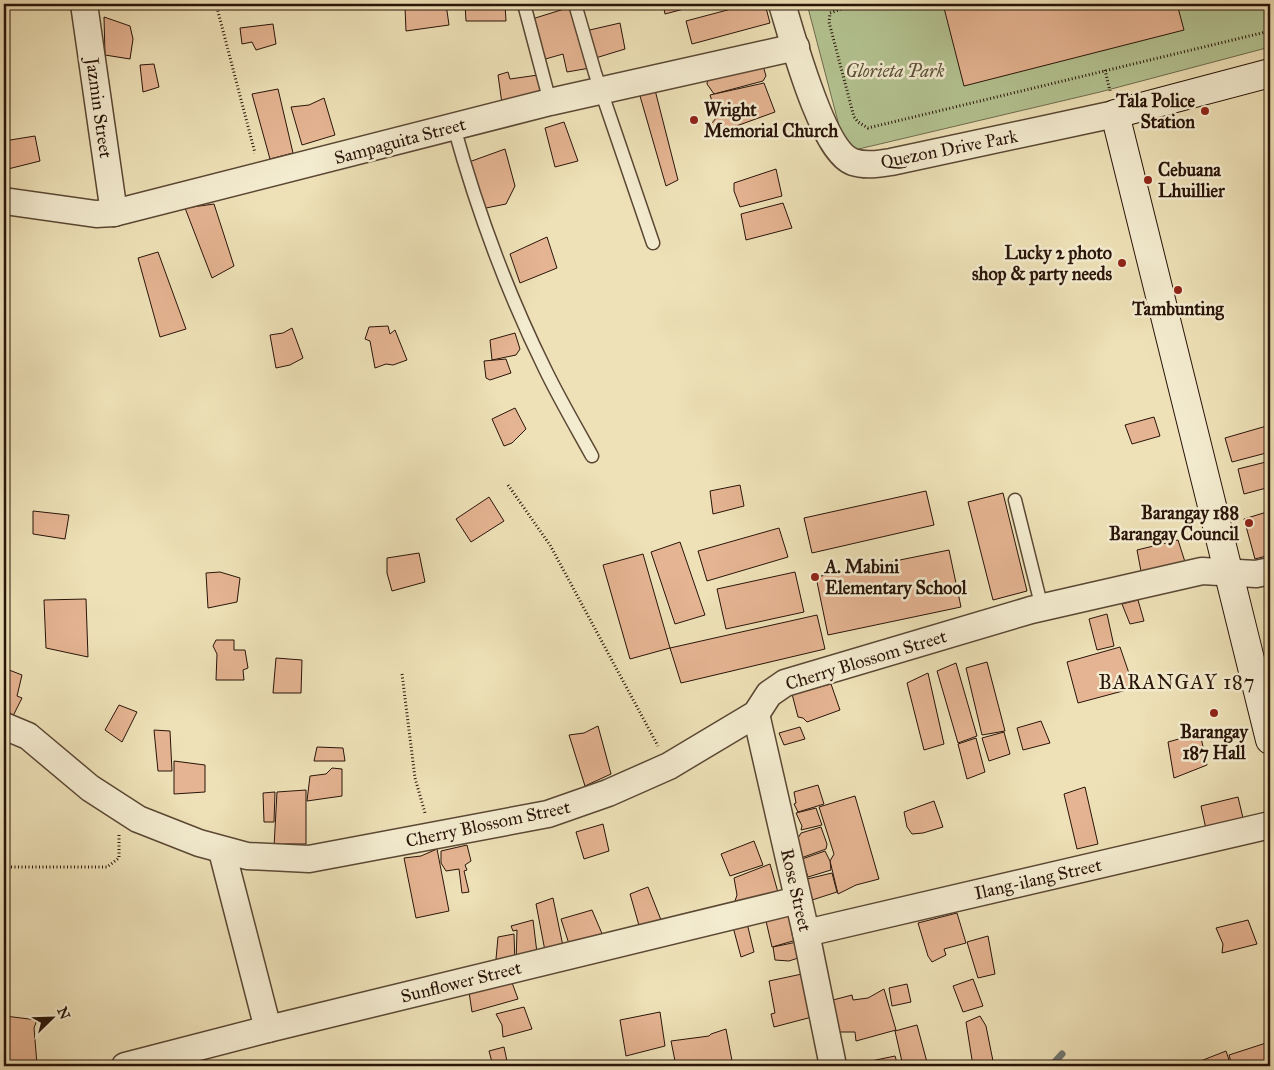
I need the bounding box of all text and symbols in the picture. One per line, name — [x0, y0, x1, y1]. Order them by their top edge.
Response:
street label: Jazmin Street — [80, 54, 117, 160]
park label: Glorieta Park — [845, 60, 945, 82]
place label: Tala Police Station — [1115, 90, 1195, 133]
place label: Wright Memorial Church — [704, 99, 839, 142]
marker: Tala Police Station — [1199, 105, 1211, 117]
street label: Sampaguita Street — [332, 113, 469, 170]
marker: Wright Memorial Church — [688, 114, 700, 126]
street label: Quezon Drive Park — [879, 125, 1020, 173]
place label: Cebuana Lhuillier — [1158, 159, 1226, 202]
marker: Cebuana Lhuillier — [1142, 174, 1154, 186]
place label: Lucky 2 photo shop & party needs — [972, 242, 1112, 286]
marker: Lucky 2 photo shop & party needs — [1116, 257, 1128, 269]
marker: Tambunting — [1172, 284, 1184, 296]
place label: Tambunting — [1131, 298, 1224, 321]
place label: Barangay 188 Barangay Council — [1109, 502, 1240, 546]
marker: Barangay 188 Barangay Council — [1243, 517, 1255, 529]
place label: A. Mabini Elementary School — [824, 556, 968, 600]
marker: A. Mabini Elementary School — [809, 571, 821, 583]
street label: Cherry Blossom Street — [783, 625, 950, 695]
district label: BARANGAY 187 — [1099, 670, 1255, 694]
marker: Barangay 187 Hall — [1208, 707, 1220, 719]
place label: Barangay 187 Hall — [1180, 721, 1249, 764]
street label: Cherry Blossom Street — [404, 796, 573, 852]
street label: Rose Street — [776, 846, 816, 934]
street label: Ilang-ilang Street — [972, 854, 1105, 905]
street label: Sunflower Street — [398, 956, 524, 1008]
north arrow — [28, 992, 78, 1042]
text: N — [53, 1004, 74, 1022]

